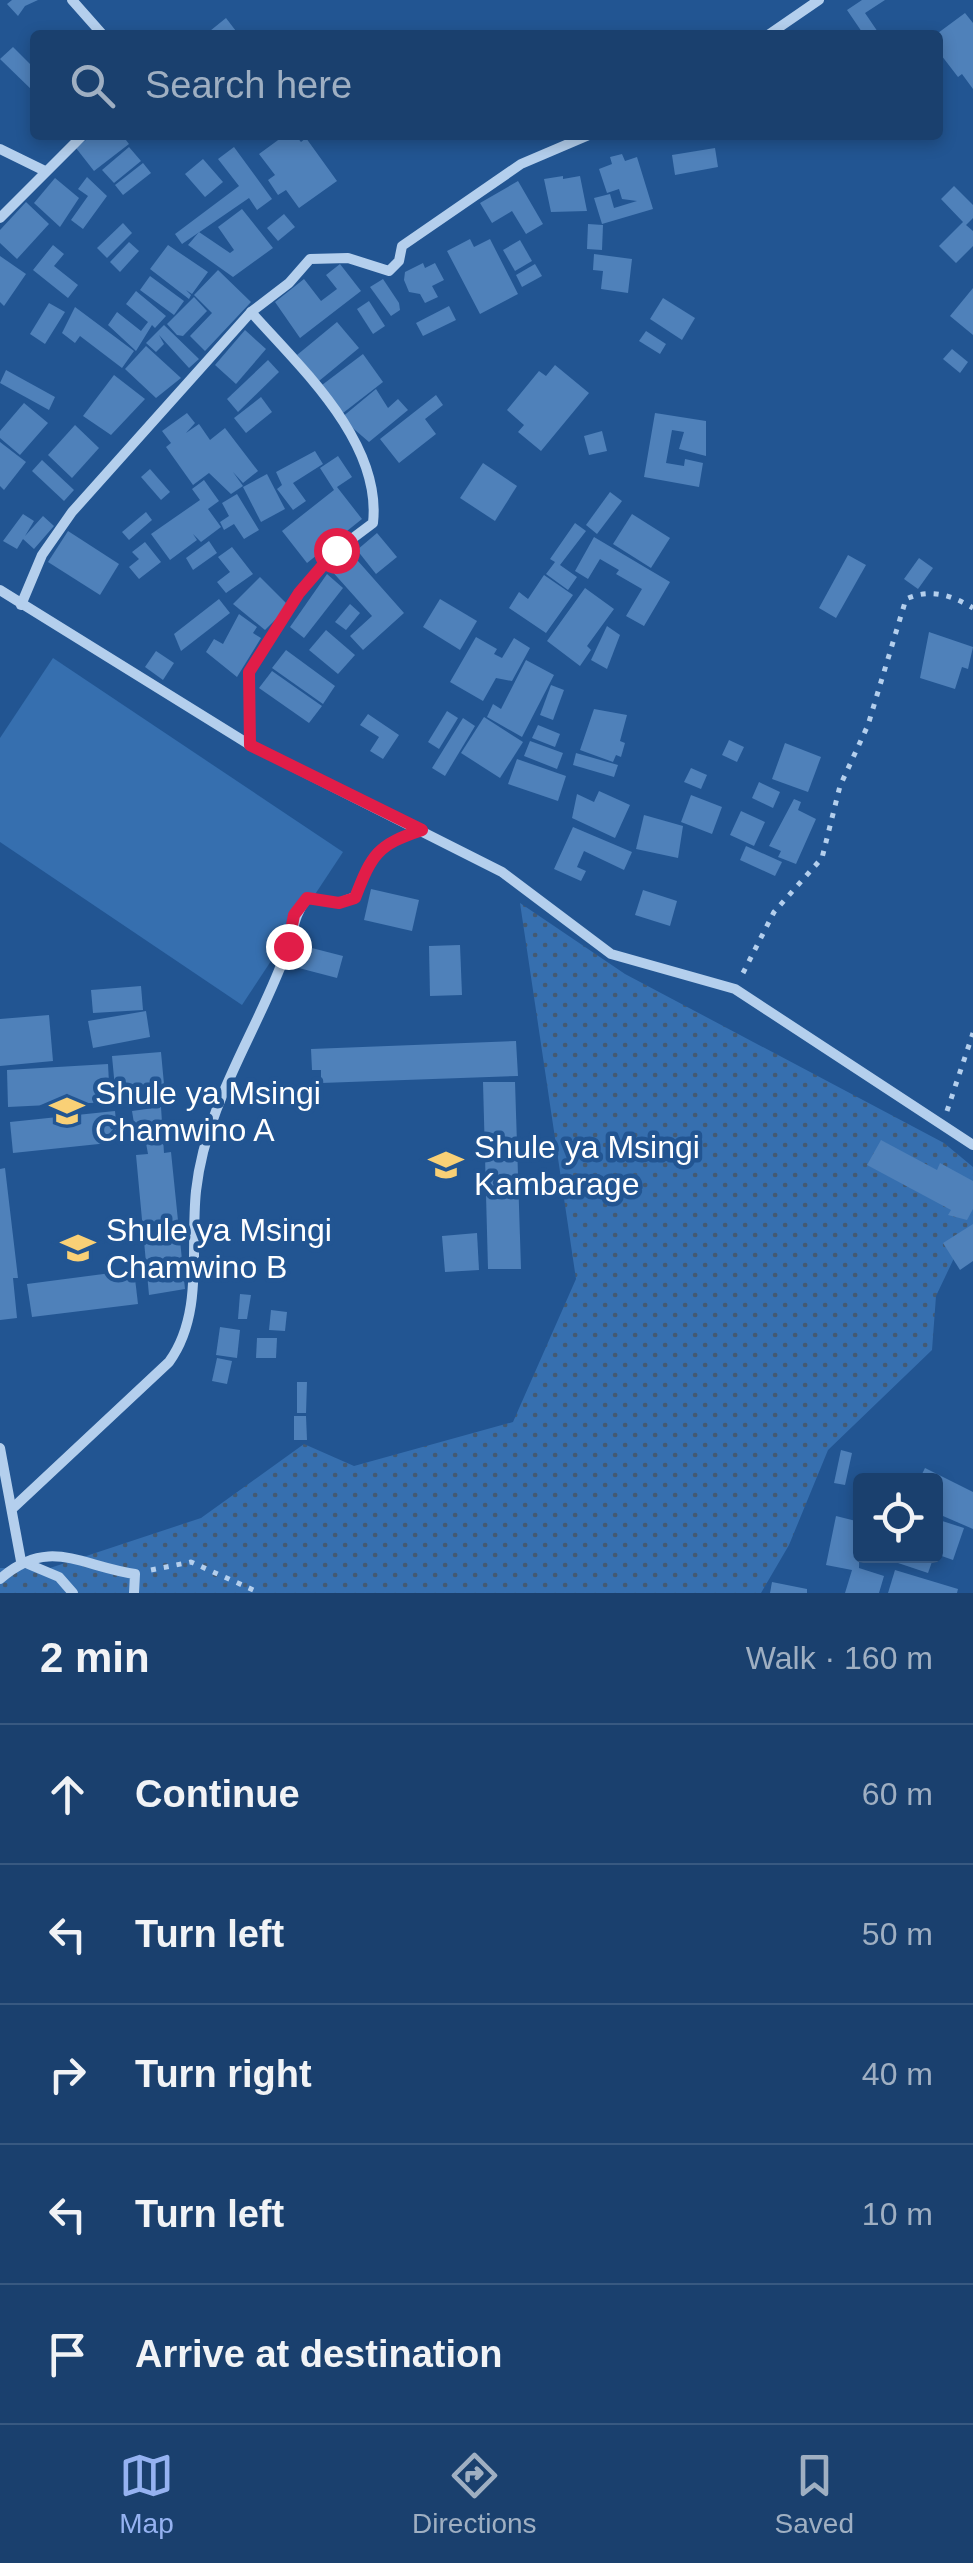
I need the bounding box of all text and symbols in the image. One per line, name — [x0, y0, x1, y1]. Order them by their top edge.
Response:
search box — [30, 30, 943, 140]
icon: search — [65, 58, 120, 113]
text: Search here — [145, 64, 352, 106]
route start — [314, 528, 360, 574]
route end — [266, 924, 312, 970]
place label: Shule ya Msingi Chamwino A — [95, 1075, 321, 1148]
school or university icon: Shule ya Msingi Chamwino A — [48, 1092, 86, 1130]
place label: Shule ya Msingi Kambarage — [474, 1129, 700, 1202]
school or university icon: Shule ya Msingi Kambarage — [427, 1146, 465, 1184]
place label: Shule ya Msingi Chamwino B — [106, 1212, 332, 1285]
school or university icon: Shule ya Msingi Chamwino B — [59, 1229, 97, 1267]
map controls — [853, 1473, 943, 1563]
button: locate — [853, 1473, 943, 1563]
text: 2 min — [40, 1634, 150, 1681]
text: Walk · 160 m — [746, 1640, 933, 1676]
icon: ahead — [40, 1767, 95, 1822]
text: Continue — [135, 1773, 300, 1815]
text: 60 m — [862, 1776, 933, 1812]
icon: left — [40, 1907, 95, 1962]
text: Turn left — [135, 1913, 284, 1955]
text: 50 m — [862, 1916, 933, 1952]
icon: right — [40, 2047, 95, 2102]
text: Turn right — [135, 2053, 312, 2095]
text: 40 m — [862, 2056, 933, 2092]
icon: left — [40, 2187, 95, 2242]
text: Turn left — [135, 2193, 284, 2235]
text: 10 m — [862, 2196, 933, 2232]
icon: arrive — [40, 2327, 95, 2382]
text: Arrive at destination — [135, 2333, 502, 2375]
tab: Map — [119, 2448, 174, 2540]
tab: Directions — [412, 2448, 537, 2540]
tab: Saved — [775, 2448, 854, 2540]

